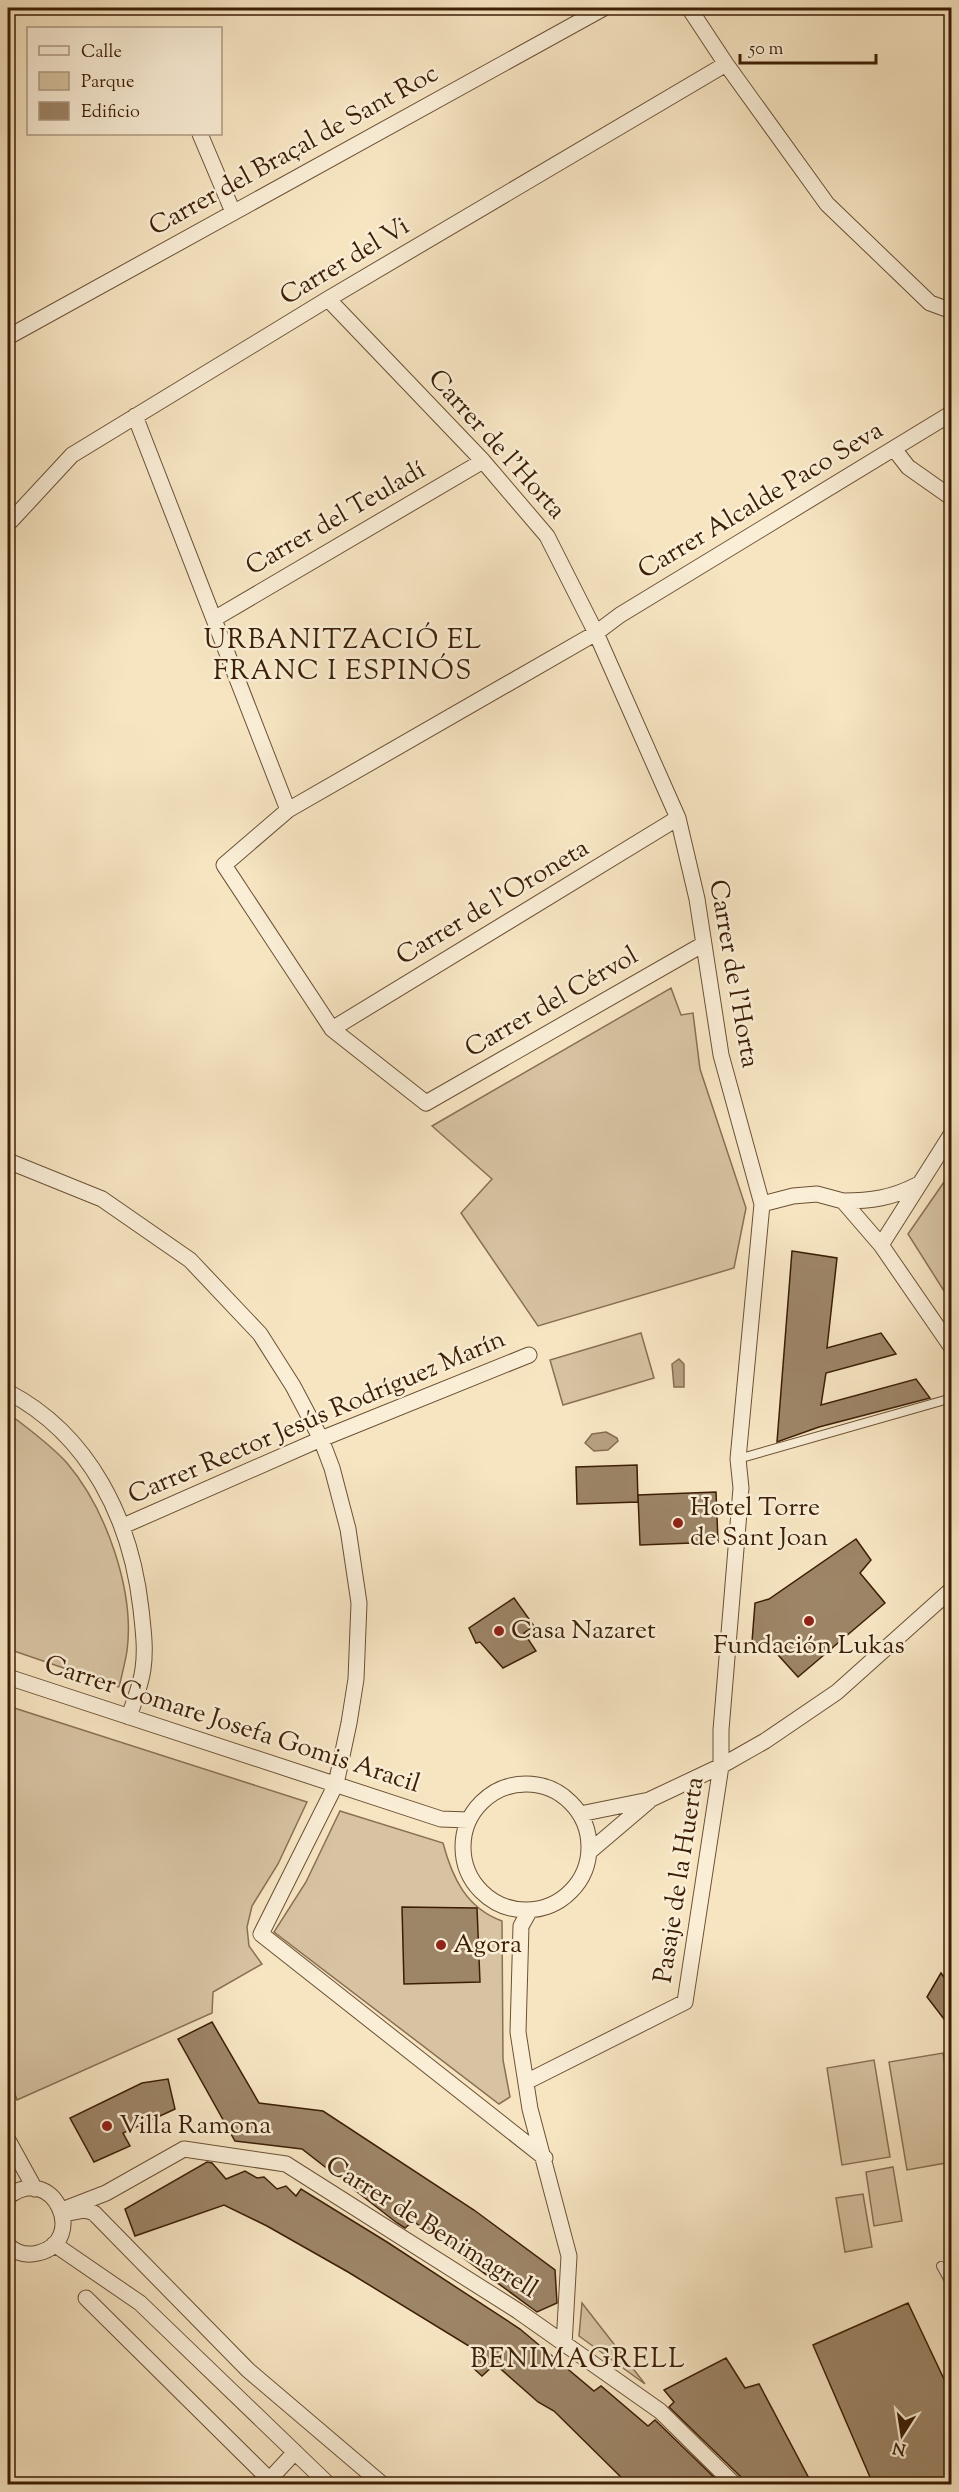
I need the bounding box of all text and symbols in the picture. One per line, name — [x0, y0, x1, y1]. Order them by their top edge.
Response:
legend — [27, 27, 222, 135]
scale bar — [740, 27, 876, 65]
text: 50 m — [748, 37, 784, 63]
text: Calle — [81, 40, 122, 66]
street label: Carrer del Braçal de Sant Roc — [143, 56, 446, 246]
text: Parque — [81, 70, 134, 96]
text: Edificio — [81, 100, 140, 126]
street label: Carrer del Vi — [273, 209, 417, 315]
street label: Carrer de l'Horta — [419, 362, 573, 528]
street label: Carrer Alcalde Paco Seva — [631, 413, 891, 589]
street label: Carrer del Teuladí — [239, 452, 433, 586]
district label: URBANITZACIÓ EL FRANC I ESPINÓS — [203, 622, 483, 692]
street label: Carrer de l'Oroneta — [390, 831, 596, 975]
street label: Carrer de l'Horta — [698, 877, 768, 1071]
street label: Carrer del Cérvol — [458, 938, 646, 1068]
street label: Carrer Rector Jesús Rodríguez Marín — [123, 1322, 511, 1514]
place label: Hotel Torre de Sant Joan — [690, 1490, 828, 1557]
marker: Hotel Torre de Sant Joan — [671, 1516, 685, 1530]
place label: Casa Nazaret — [511, 1613, 656, 1650]
marker: Fundación Lukas — [802, 1614, 816, 1628]
marker: Casa Nazaret — [492, 1624, 506, 1638]
place label: Fundación Lukas — [713, 1628, 905, 1665]
street label: Carrer Comare Josefa Gomis Aracil — [39, 1647, 425, 1803]
street label: Pasaje de la Huerta — [645, 1774, 715, 1986]
place label: Agora — [453, 1927, 522, 1964]
marker: Agora — [434, 1938, 448, 1952]
place label: Villa Ramona — [119, 2108, 271, 2145]
marker: Villa Ramona — [100, 2119, 114, 2133]
street label: Carrer de Benimagrell — [318, 2148, 544, 2308]
district label: BENIMAGRELL — [470, 2341, 686, 2380]
north arrow — [872, 2405, 932, 2465]
text: N — [891, 2435, 908, 2460]

